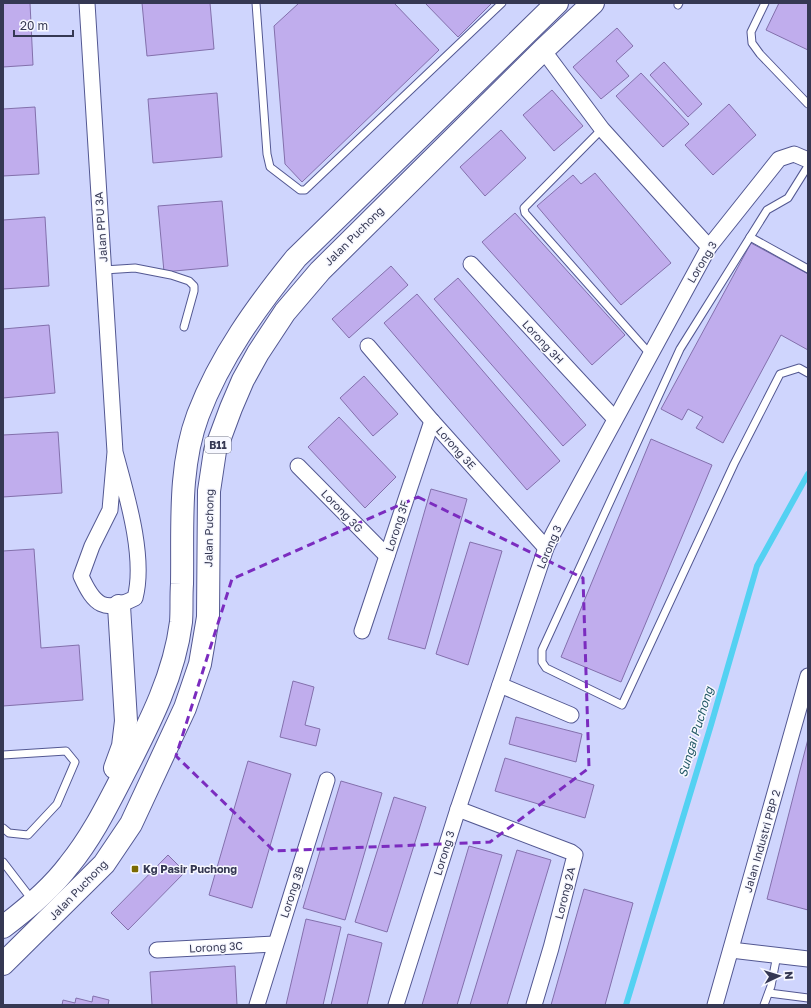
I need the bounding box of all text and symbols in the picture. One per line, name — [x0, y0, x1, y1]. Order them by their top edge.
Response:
scale bar — [14, 12, 73, 38]
text: 20 m — [20, 18, 48, 33]
street label: Jalan PPU 3A — [92, 191, 109, 263]
street label: Jalan Puchong — [321, 203, 386, 268]
street label: Lorong 3 — [684, 239, 719, 285]
street label: Lorong 3H — [520, 317, 567, 366]
street label: Lorong 3E — [434, 424, 479, 472]
road number: B11 — [205, 437, 231, 453]
street label: Lorong 3G — [319, 487, 366, 535]
street label: Jalan Puchong — [201, 489, 216, 567]
street label: Lorong 3F — [382, 498, 411, 553]
street label: Lorong 3 — [534, 523, 564, 571]
water label: Sungai Puchong — [675, 683, 717, 779]
street label: Jalan Industri PBP 2 — [741, 788, 782, 894]
street label: Lorong 3 — [431, 829, 457, 877]
street label: Jalan Puchong — [46, 857, 110, 922]
place label: Kg Pasir Puchong — [143, 862, 237, 875]
marker: Kg Pasir Puchong — [130, 864, 140, 874]
street label: Lorong 3B — [277, 864, 306, 919]
street label: Lorong 2A — [552, 865, 577, 920]
street label: Lorong 3C — [189, 939, 243, 954]
north arrow — [759, 956, 799, 996]
text: N — [783, 971, 796, 980]

